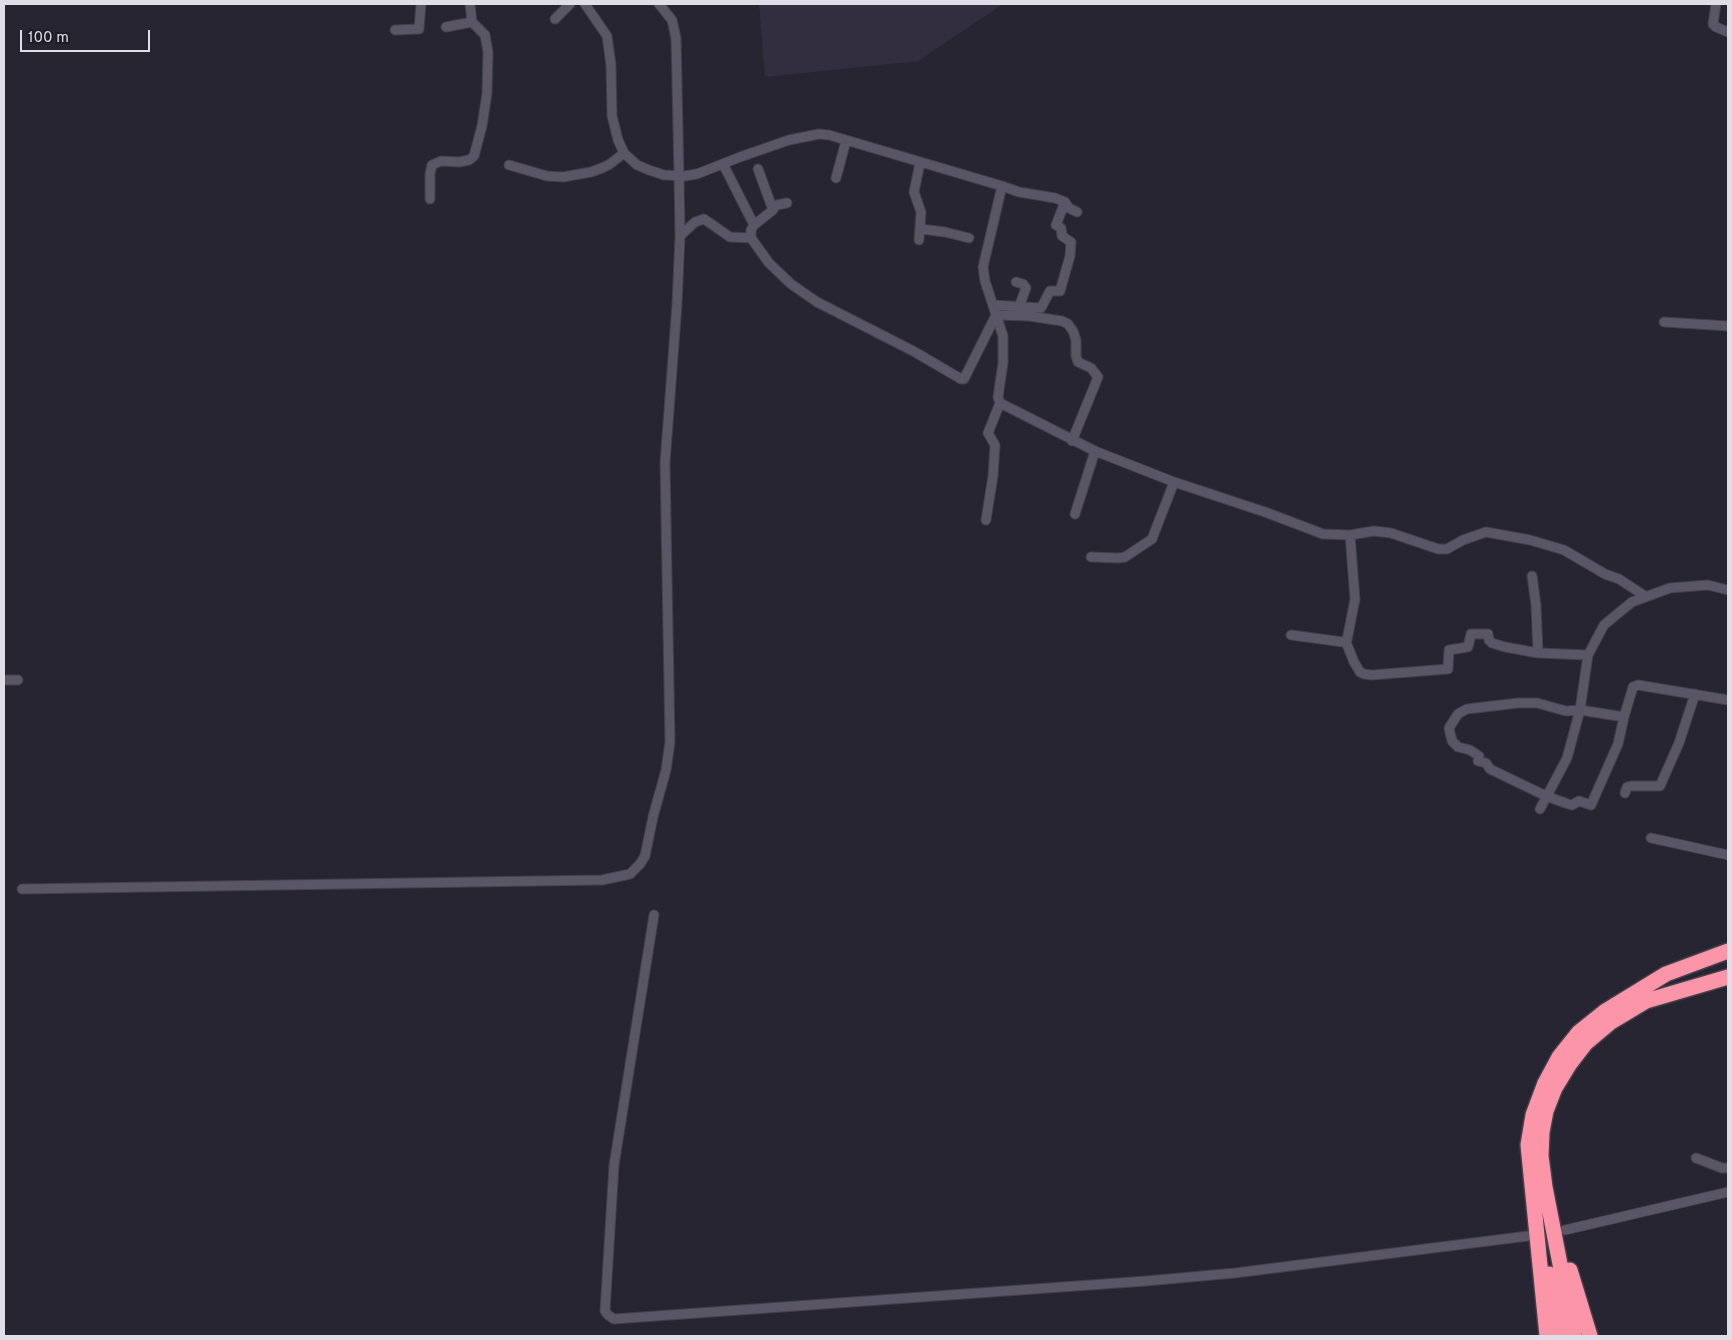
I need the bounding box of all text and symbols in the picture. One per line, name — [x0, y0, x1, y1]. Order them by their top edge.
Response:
scale bar — [22, 20, 152, 52]
text: 100 m — [28, 29, 69, 48]

